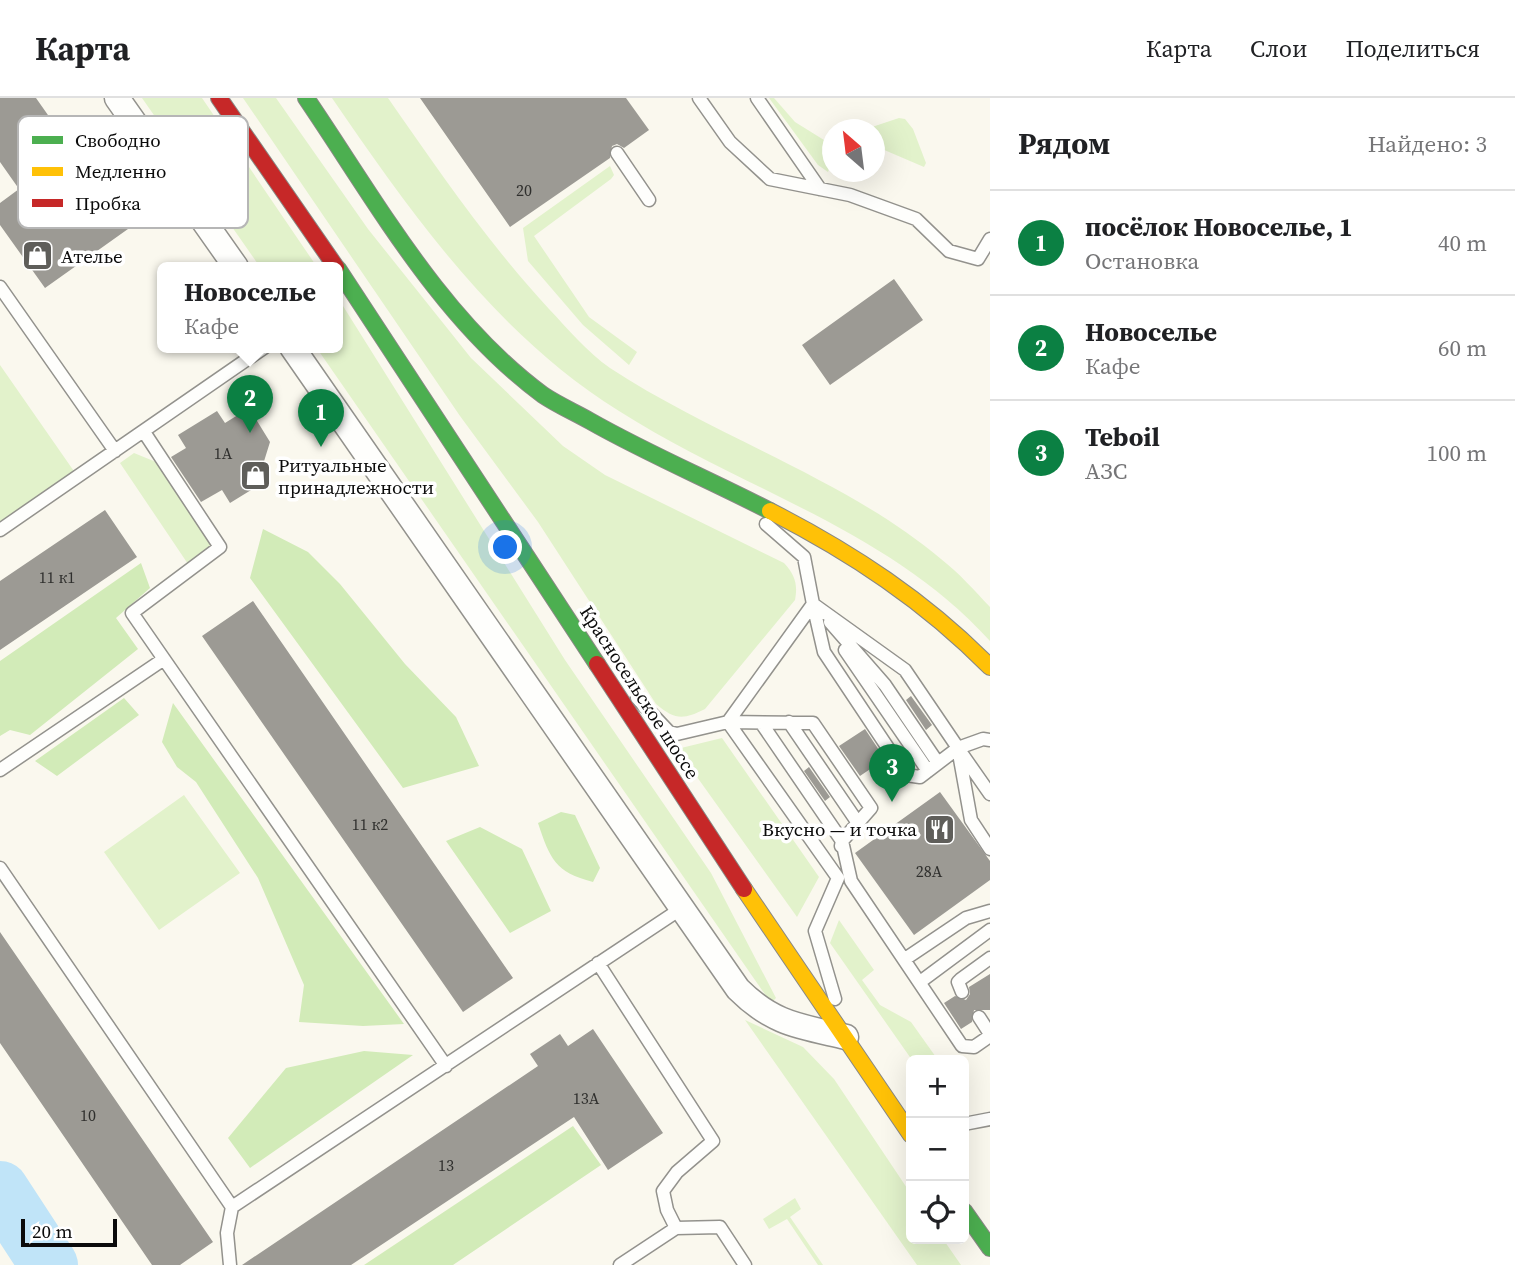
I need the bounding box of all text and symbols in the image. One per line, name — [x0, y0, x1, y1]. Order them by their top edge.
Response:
text: Карта — [35, 26, 130, 71]
text: Карта — [1146, 32, 1212, 65]
text: Слои — [1250, 32, 1307, 65]
text: Поделиться — [1345, 32, 1480, 65]
legend — [18, 116, 248, 228]
north arrow — [822, 119, 885, 182]
text: Рядом — [1018, 123, 1110, 164]
text: Свободно — [75, 127, 161, 153]
text: Найдено: 3 — [1368, 128, 1487, 160]
text: Медленно — [75, 158, 166, 184]
house number: 20 — [516, 179, 532, 201]
text: Пробка — [75, 190, 141, 216]
text: посёлок Новоселье, 1 — [1085, 209, 1353, 245]
text: 1 — [1035, 227, 1047, 259]
text: 40 m — [1438, 227, 1487, 259]
shop icon: Ателье — [21, 239, 55, 273]
place label: Ателье — [61, 243, 123, 269]
text: Остановка — [1085, 245, 1199, 277]
popup — [157, 262, 343, 353]
text: Новоселье — [184, 274, 316, 310]
text: Кафе — [184, 310, 239, 342]
text: Новоселье — [1085, 314, 1217, 350]
text: 2 — [1035, 332, 1047, 364]
text: 60 m — [1438, 332, 1487, 364]
text: Кафе — [1085, 350, 1140, 382]
pin: 2 — [227, 375, 273, 433]
pin: 1 — [298, 389, 344, 447]
text: Teboil — [1085, 419, 1160, 455]
text: 3 — [1035, 437, 1047, 469]
text: 100 m — [1426, 437, 1487, 469]
house number: 1А — [214, 442, 233, 464]
place label: Ритуальные принадлежности — [278, 452, 434, 500]
text: АЗС — [1085, 455, 1127, 487]
shop icon: Ритуальные принадлежности — [238, 459, 272, 493]
your location — [488, 530, 522, 564]
house number: 11 к1 — [39, 566, 75, 588]
street label: Красносельское шоссе — [574, 600, 706, 784]
pin: 3 — [869, 744, 915, 802]
restaurant icon: Вкусно — и точка — [923, 812, 957, 846]
house number: 11 к2 — [352, 813, 388, 835]
place label: Вкусно — и точка — [762, 816, 917, 842]
house number: 28А — [916, 860, 943, 882]
map controls — [906, 1055, 969, 1244]
button: + — [906, 1055, 969, 1118]
house number: 13А — [573, 1087, 600, 1109]
house number: 10 — [80, 1104, 96, 1126]
button: − — [906, 1118, 969, 1181]
house number: 13 — [438, 1154, 454, 1176]
button: locate — [906, 1181, 969, 1244]
scale bar — [21, 1216, 117, 1248]
text: 20 m — [32, 1218, 73, 1244]

